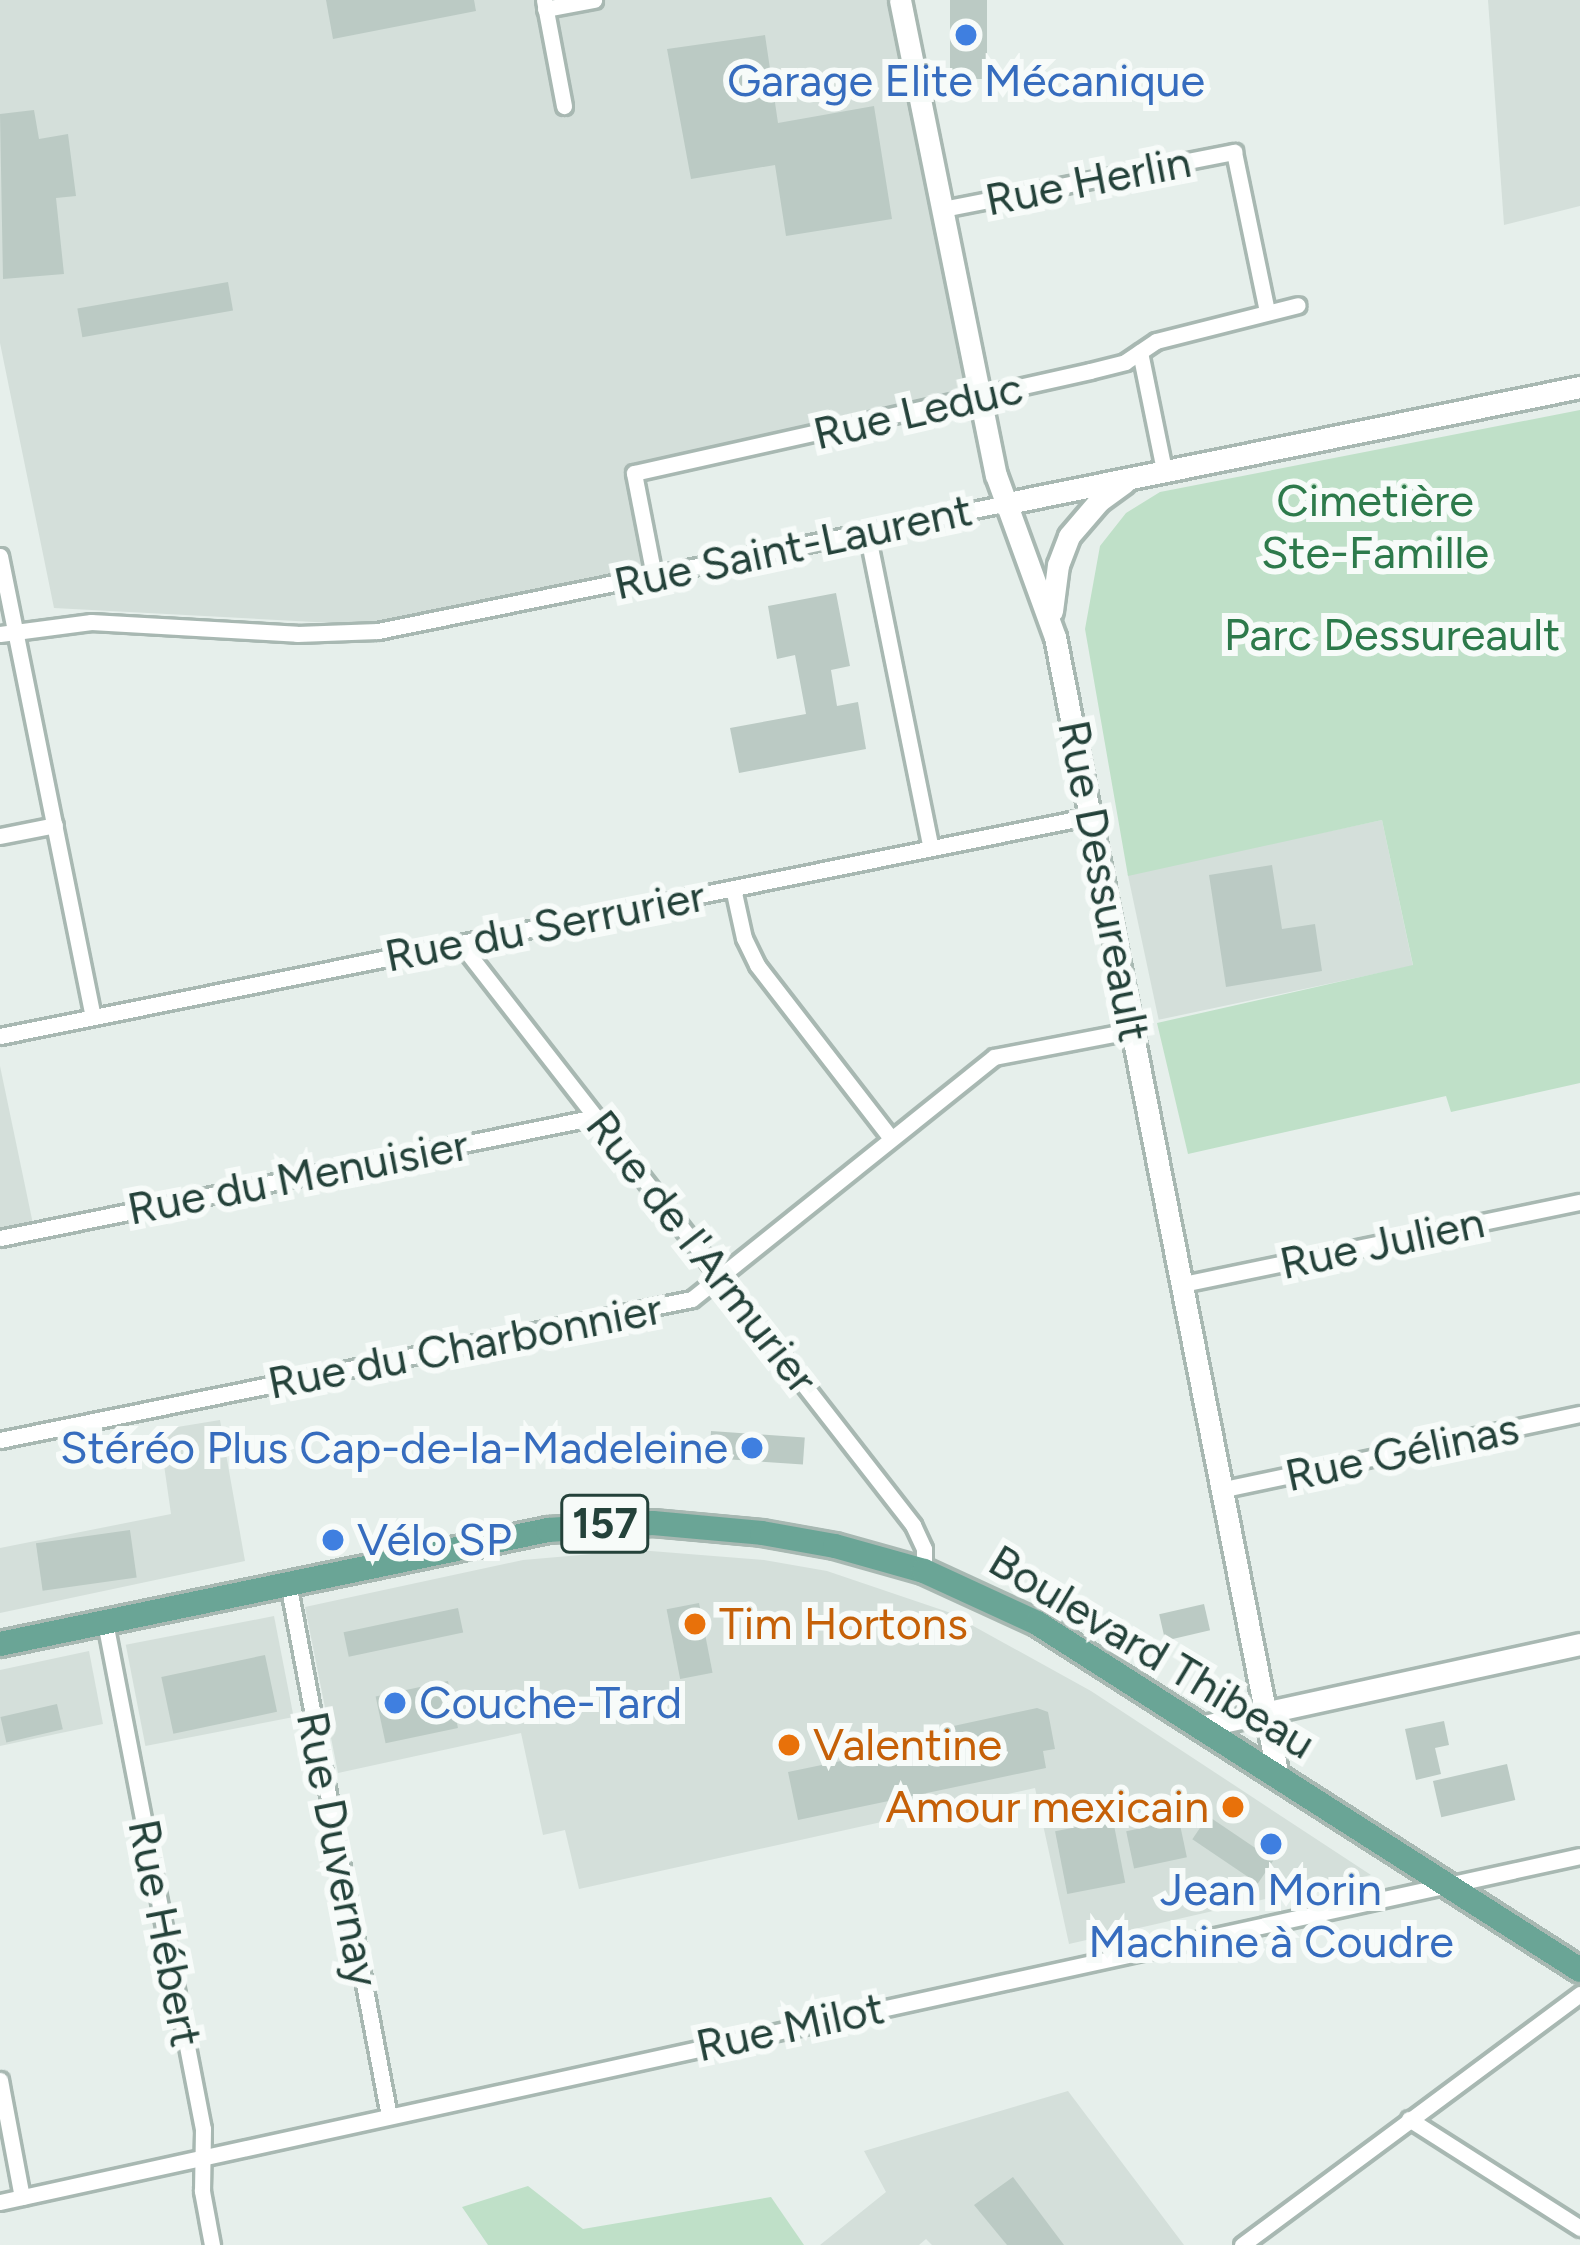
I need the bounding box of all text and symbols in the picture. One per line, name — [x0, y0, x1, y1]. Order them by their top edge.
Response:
marker: Garage Elite Mécanique — [953, 22, 979, 48]
place label: Garage Elite Mécanique — [727, 54, 1205, 108]
street label: Rue Herlin — [981, 135, 1195, 227]
street label: Rue Leduc — [808, 361, 1028, 461]
park label: Cimetière Ste-Famille — [1261, 474, 1489, 580]
street label: Rue Saint-Laurent — [609, 483, 977, 611]
park label: Parc Dessureault — [1224, 608, 1560, 662]
street label: Rue Dessureault — [1046, 716, 1162, 1046]
street label: Rue du Serrurier — [380, 869, 710, 983]
street label: Rue de l'Armurier — [575, 1100, 829, 1404]
street label: Rue du Menuisier — [123, 1117, 473, 1237]
street label: Rue Julien — [1275, 1195, 1489, 1291]
street label: Rue du Charbonnier — [263, 1281, 667, 1411]
street label: Rue Gélinas — [1280, 1401, 1524, 1503]
place label: Stéréo Plus Cap-de-la-Madeleine — [60, 1421, 728, 1475]
marker: Stéréo Plus Cap-de-la-Madeleine — [739, 1435, 765, 1461]
road number: 157 — [560, 1488, 650, 1560]
place label: Vélo SP — [357, 1513, 512, 1567]
marker: Vélo SP — [320, 1527, 346, 1553]
street label: Boulevard Thibeau — [979, 1533, 1325, 1771]
place label: Tim Hortons — [719, 1597, 968, 1651]
marker: Tim Hortons — [682, 1611, 708, 1637]
place label: Couche-Tard — [419, 1676, 682, 1730]
marker: Couche-Tard — [382, 1690, 408, 1716]
street label: Rue Duvernay — [285, 1707, 391, 1991]
place label: Valentine — [813, 1718, 1002, 1772]
marker: Valentine — [776, 1732, 802, 1758]
place label: Amour mexicain — [885, 1780, 1209, 1834]
marker: Amour mexicain — [1220, 1794, 1246, 1820]
street label: Rue Hébert — [117, 1815, 213, 2051]
marker: Jean Morin Machine à Coudre — [1258, 1831, 1284, 1857]
place label: Jean Morin Machine à Coudre — [1088, 1863, 1454, 1969]
street label: Rue Milot — [691, 1981, 889, 2073]

